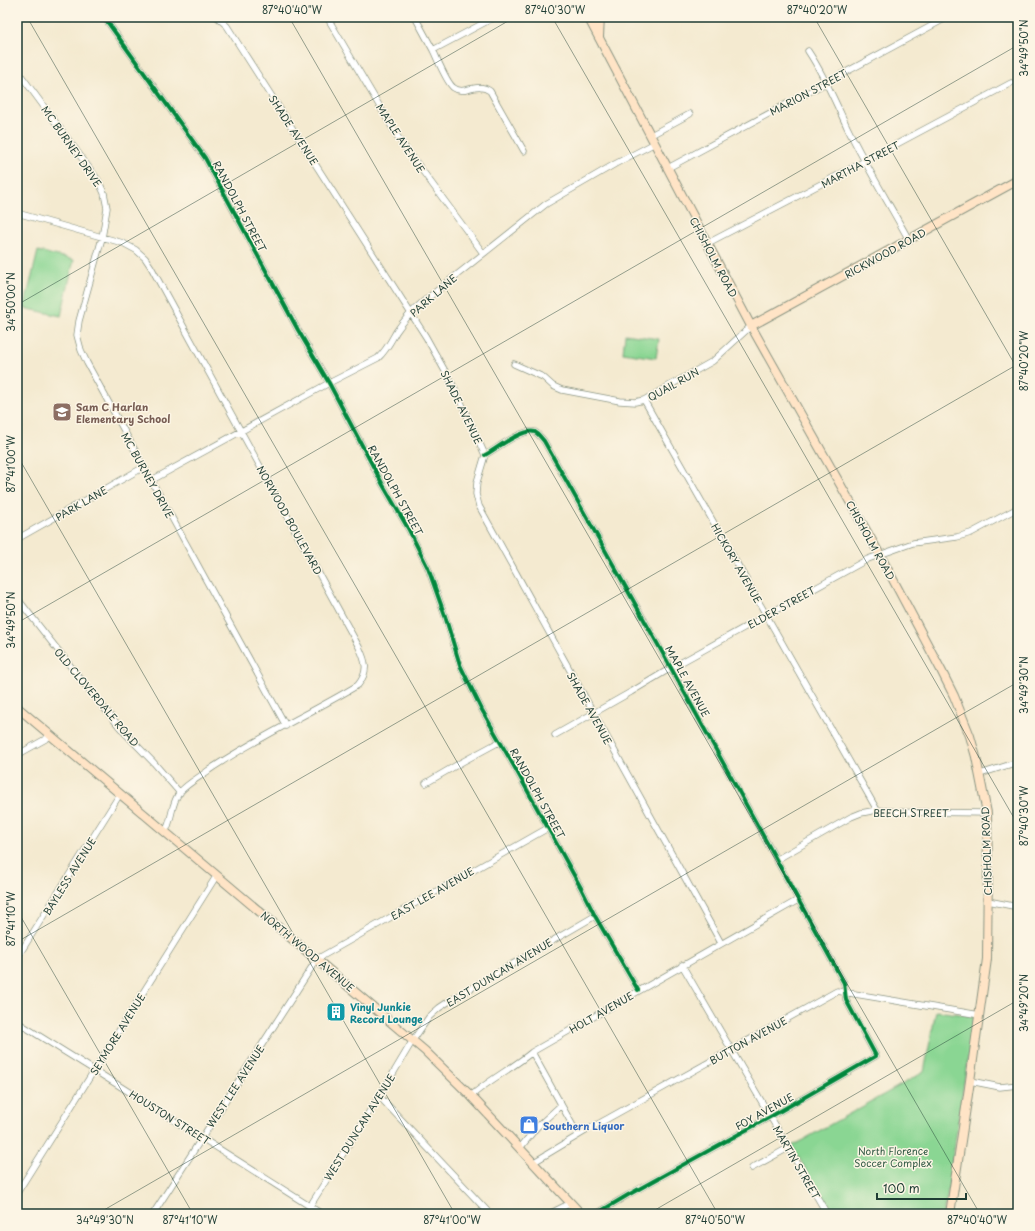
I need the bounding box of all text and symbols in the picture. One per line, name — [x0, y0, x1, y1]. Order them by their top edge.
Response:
text: 87°40'40"W — [262, 2, 323, 17]
text: 87°40'30"W — [525, 2, 586, 17]
text: 87°40'20"W — [787, 2, 848, 17]
text: 34°49'50"N — [1016, 19, 1031, 77]
street label: MARION STREET — [767, 65, 849, 119]
street label: SHADE AVENUE — [266, 92, 322, 168]
street label: MAPLE AVENUE — [373, 100, 429, 176]
street label: MC BURNEY DRIVE — [38, 102, 106, 190]
street label: MARTHA STREET — [818, 137, 902, 191]
street label: RANDOLPH STREET — [210, 158, 271, 254]
street label: CHISHOLM ROAD — [687, 214, 741, 300]
street label: RICKWOOD ROAD — [841, 224, 929, 282]
street label: PARK LANE — [406, 270, 460, 320]
text: 34°50'00"N — [3, 272, 18, 332]
text: 87°40'20"W — [1016, 330, 1031, 391]
street label: QUAIL RUN — [645, 364, 701, 404]
street label: SHADE AVENUE — [438, 367, 486, 447]
place label: Sam C Harlan Elementary School — [76, 399, 170, 426]
school or university icon: Sam C Harlan Elementary School — [51, 401, 73, 423]
street label: MC BURNEY DRIVE — [118, 429, 178, 521]
text: 87°41'00"W — [3, 434, 18, 493]
street label: RANDOLPH STREET — [365, 442, 427, 538]
street label: NORWOOD BOULEVARD — [254, 463, 326, 577]
street label: PARK LANE — [52, 482, 110, 524]
street label: CHISHOLM ROAD — [843, 497, 899, 583]
street label: HICKORY AVENUE — [708, 520, 766, 606]
street label: ELDER STREET — [744, 582, 818, 632]
text: 34°49'50"N — [3, 591, 18, 649]
street label: MAPLE AVENUE — [662, 643, 714, 719]
street label: OLD CLOVERDALE ROAD — [51, 644, 143, 750]
text: 34°49'30"N — [1016, 656, 1031, 714]
street label: SHADE AVENUE — [564, 669, 616, 747]
street label: RANDOLPH STREET — [507, 745, 569, 841]
text: 87°40'30"W — [1016, 785, 1031, 846]
street label: BEECH STREET — [873, 805, 949, 820]
street label: CHISHOLM ROAD — [977, 806, 995, 896]
street label: BAYLESS AVENUE — [39, 834, 99, 918]
street label: EAST LEE AVENUE — [387, 863, 477, 923]
text: 87°41'10"W — [3, 891, 18, 946]
street label: NORTH WOOD AVENUE — [258, 907, 358, 995]
street label: EAST DUNCAN AVENUE — [443, 934, 555, 1010]
text: 34°49'20"N — [1016, 974, 1031, 1032]
street label: HOLT AVENUE — [566, 987, 636, 1037]
street label: SEYMORE AVENUE — [86, 990, 148, 1078]
place label: Vinyl Junkie Record Lounge — [350, 999, 423, 1026]
building icon: Vinyl Junkie Record Lounge — [325, 1001, 347, 1023]
street label: BUTTON AVENUE — [706, 1012, 790, 1068]
street label: WEST LEE AVENUE — [203, 1042, 267, 1130]
street label: WEST DUNCAN AVENUE — [320, 1071, 398, 1183]
street label: HOUSTON STREET — [127, 1086, 213, 1148]
street label: FOY AVENUE — [732, 1089, 796, 1133]
shop icon: Southern Liquor — [518, 1114, 540, 1136]
place label: Southern Liquor — [543, 1118, 625, 1133]
street label: MARTIN STREET — [770, 1122, 824, 1202]
park label: North Florence Soccer Complex — [854, 1143, 932, 1170]
scale bar — [877, 1175, 966, 1201]
text: 100 m — [883, 1179, 920, 1197]
text: 34°49'30"N — [76, 1212, 134, 1227]
text: 87°41'10"W — [163, 1212, 218, 1227]
text: 87°41'00"W — [423, 1212, 482, 1227]
text: 87°40'50"W — [685, 1212, 746, 1227]
text: 87°40'40"W — [947, 1212, 1008, 1227]

